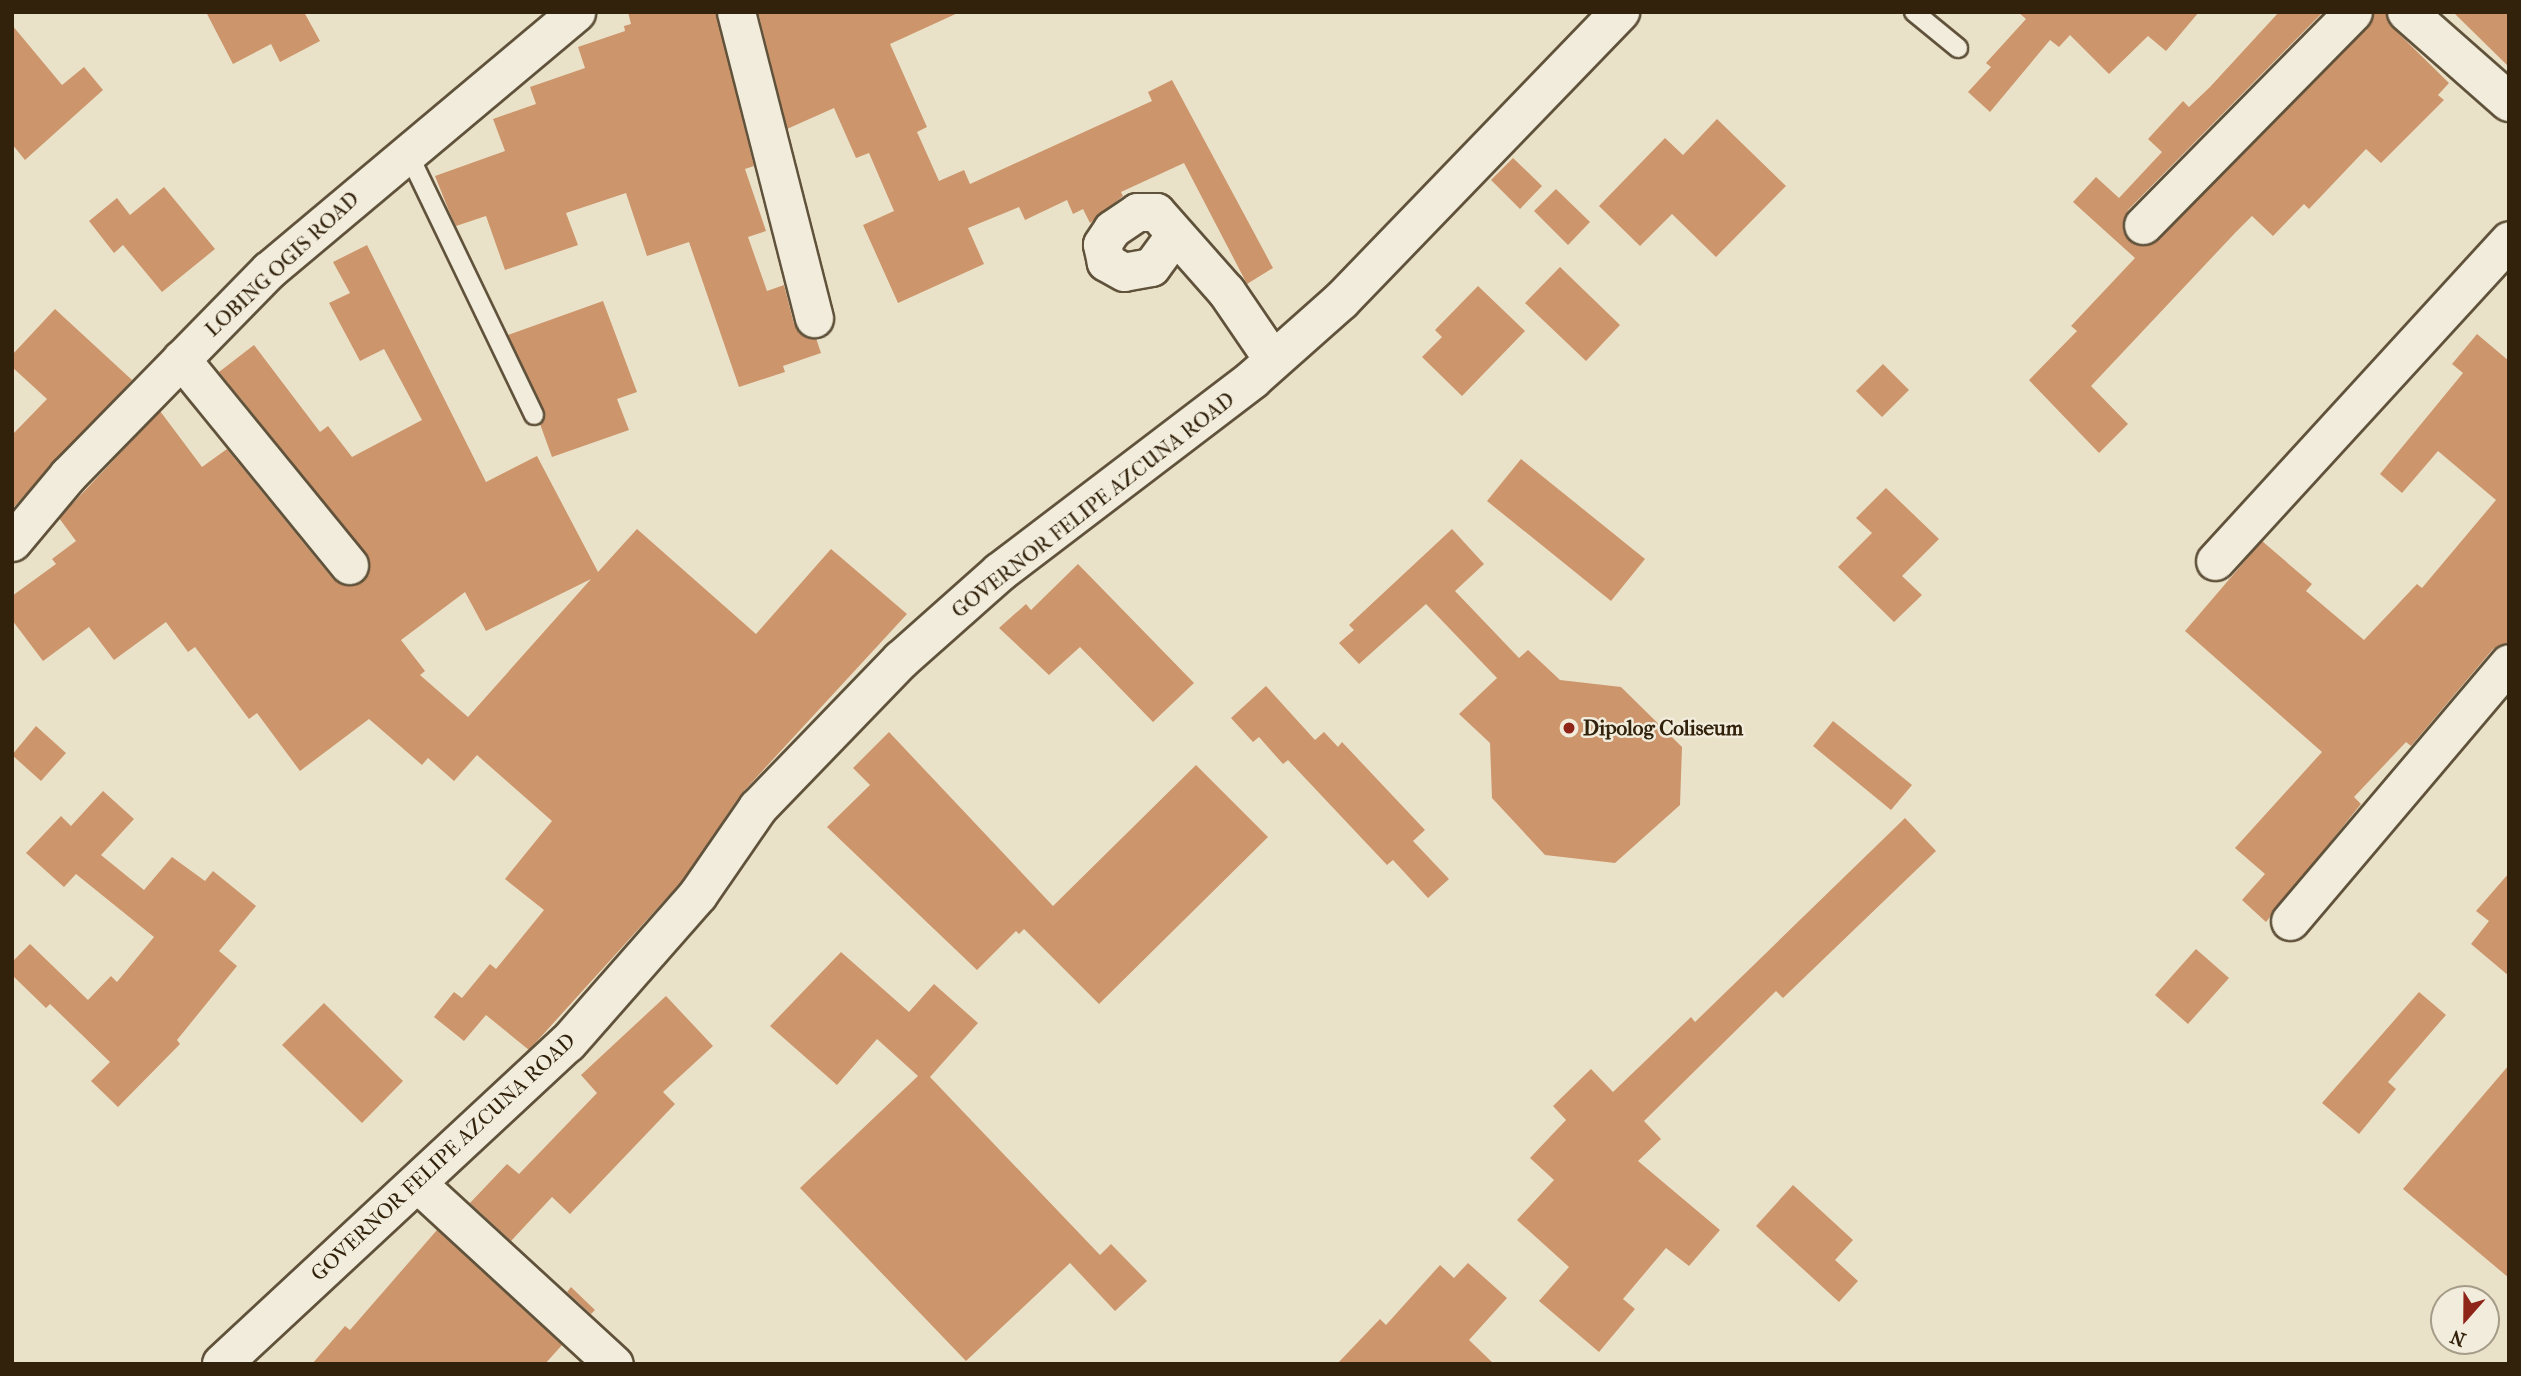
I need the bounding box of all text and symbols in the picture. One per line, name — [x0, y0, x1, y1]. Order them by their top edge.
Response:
street label: LOBING OGIS ROAD — [200, 186, 364, 342]
street label: GOVERNOR FELIPE AZCUNA ROAD — [947, 387, 1239, 623]
place label: Dipolog Coliseum — [1583, 715, 1743, 741]
marker: Dipolog Coliseum — [1561, 720, 1577, 736]
street label: GOVERNOR FELIPE AZCUNA ROAD — [306, 1028, 580, 1286]
north arrow — [2430, 1285, 2500, 1355]
text: N — [2448, 1325, 2469, 1351]

